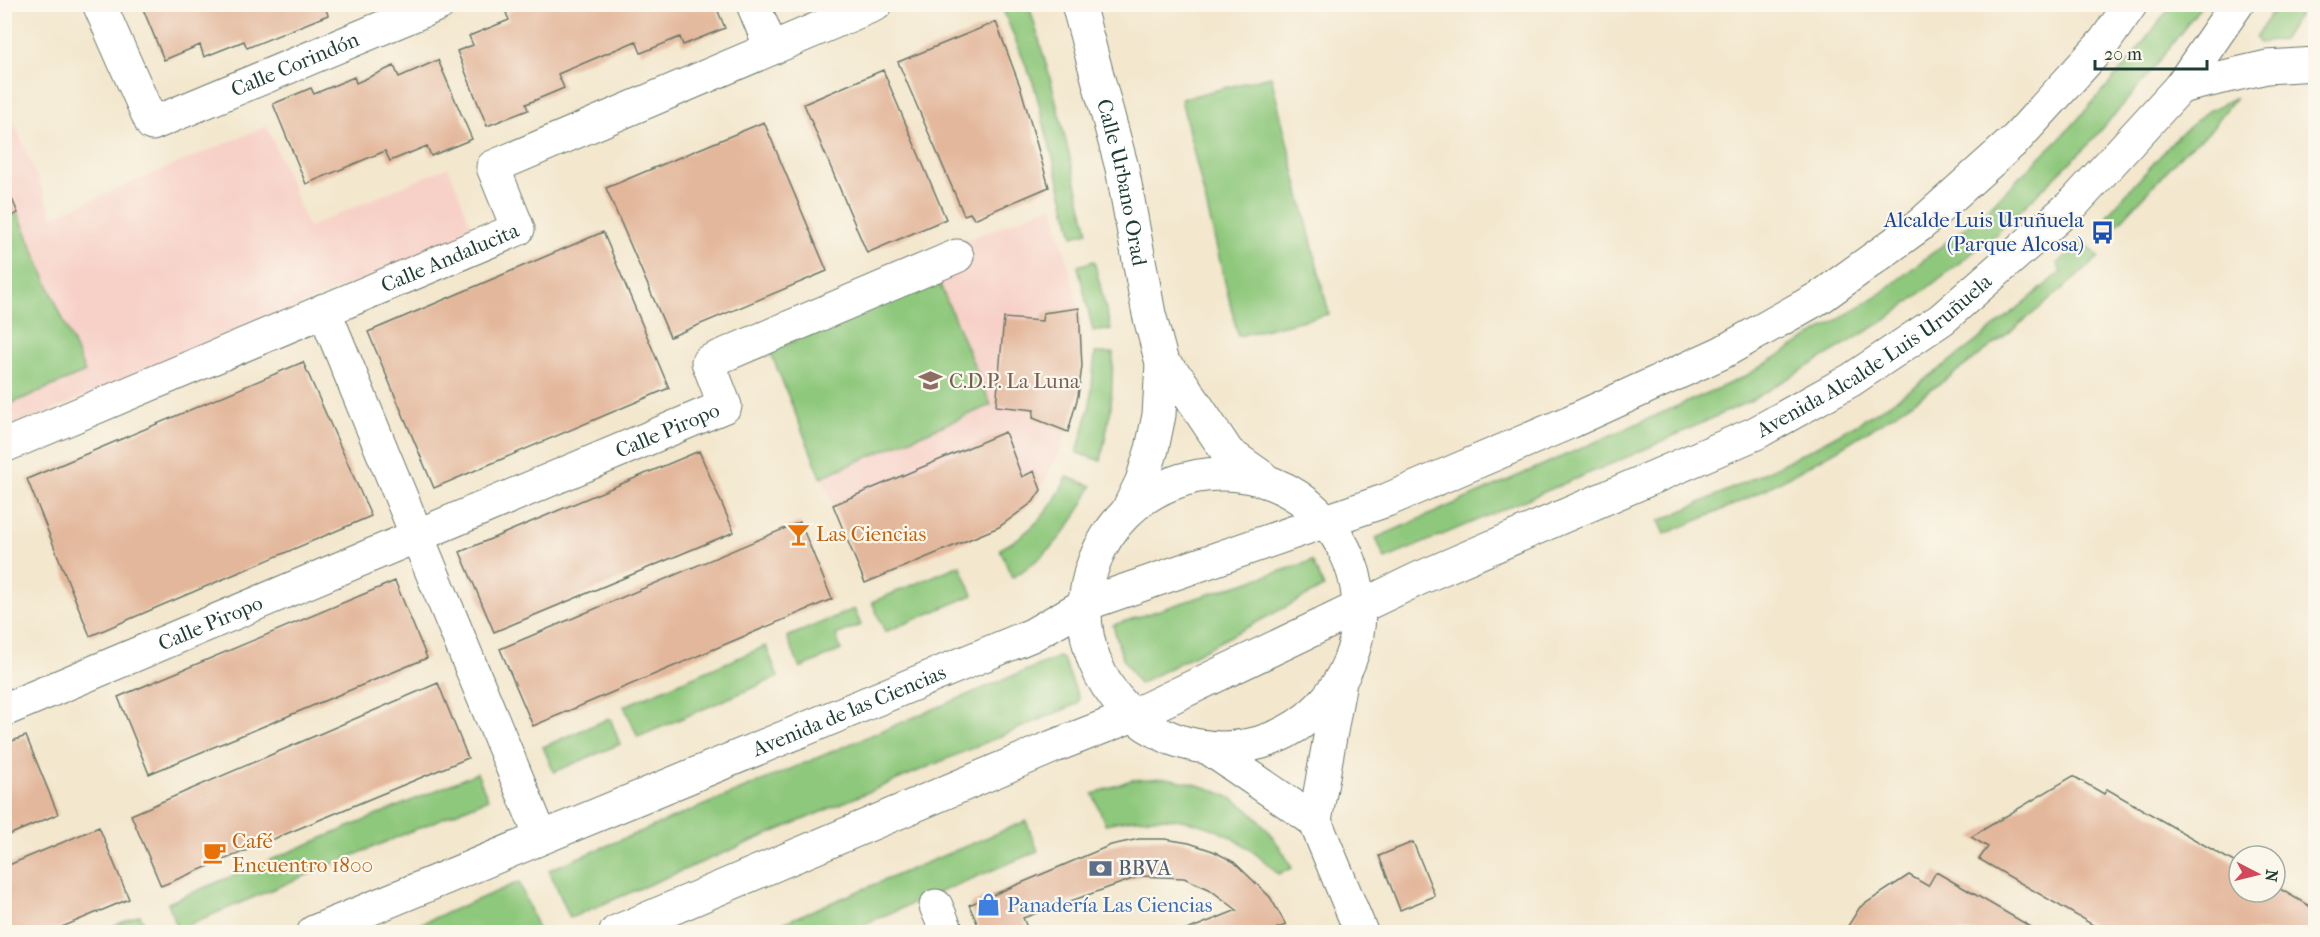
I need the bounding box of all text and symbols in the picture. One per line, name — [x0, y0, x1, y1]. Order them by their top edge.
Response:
street label: Calle Corindón — [227, 27, 362, 102]
scale bar — [2095, 33, 2208, 71]
text: 20 m — [2104, 44, 2142, 65]
street label: Calle Urbano Orad — [1092, 96, 1152, 268]
place label: Alcalde Luis Uruñuela (Parque Alcosa) — [1883, 208, 2084, 256]
street label: Calle Andalucita — [377, 218, 523, 297]
bus stop icon: Alcalde Luis Uruñuela (Parque Alcosa) — [2089, 219, 2115, 245]
street label: Avenida Alcalde Luis Uruñuela — [1751, 269, 1997, 443]
school or university icon: C.D.P. La Luna — [918, 368, 944, 394]
place label: C.D.P. La Luna — [949, 369, 1080, 393]
street label: Calle Piropo — [612, 398, 723, 463]
bar icon: Las Ciencias — [785, 521, 811, 547]
place label: Las Ciencias — [816, 522, 926, 546]
street label: Calle Piropo — [155, 590, 266, 656]
street label: Avenida de las Ciencias — [748, 660, 950, 762]
place label: Café Encuentro 1800 — [232, 829, 373, 877]
cafe icon: Café Encuentro 1800 — [201, 840, 227, 866]
north arrow — [2227, 844, 2287, 904]
bank icon: BBVA — [1087, 855, 1113, 881]
place label: BBVA — [1118, 856, 1171, 880]
text: N — [2261, 869, 2282, 884]
shop icon: Panadería Las Ciencias — [976, 892, 1002, 918]
place label: Panadería Las Ciencias — [1007, 893, 1213, 917]

